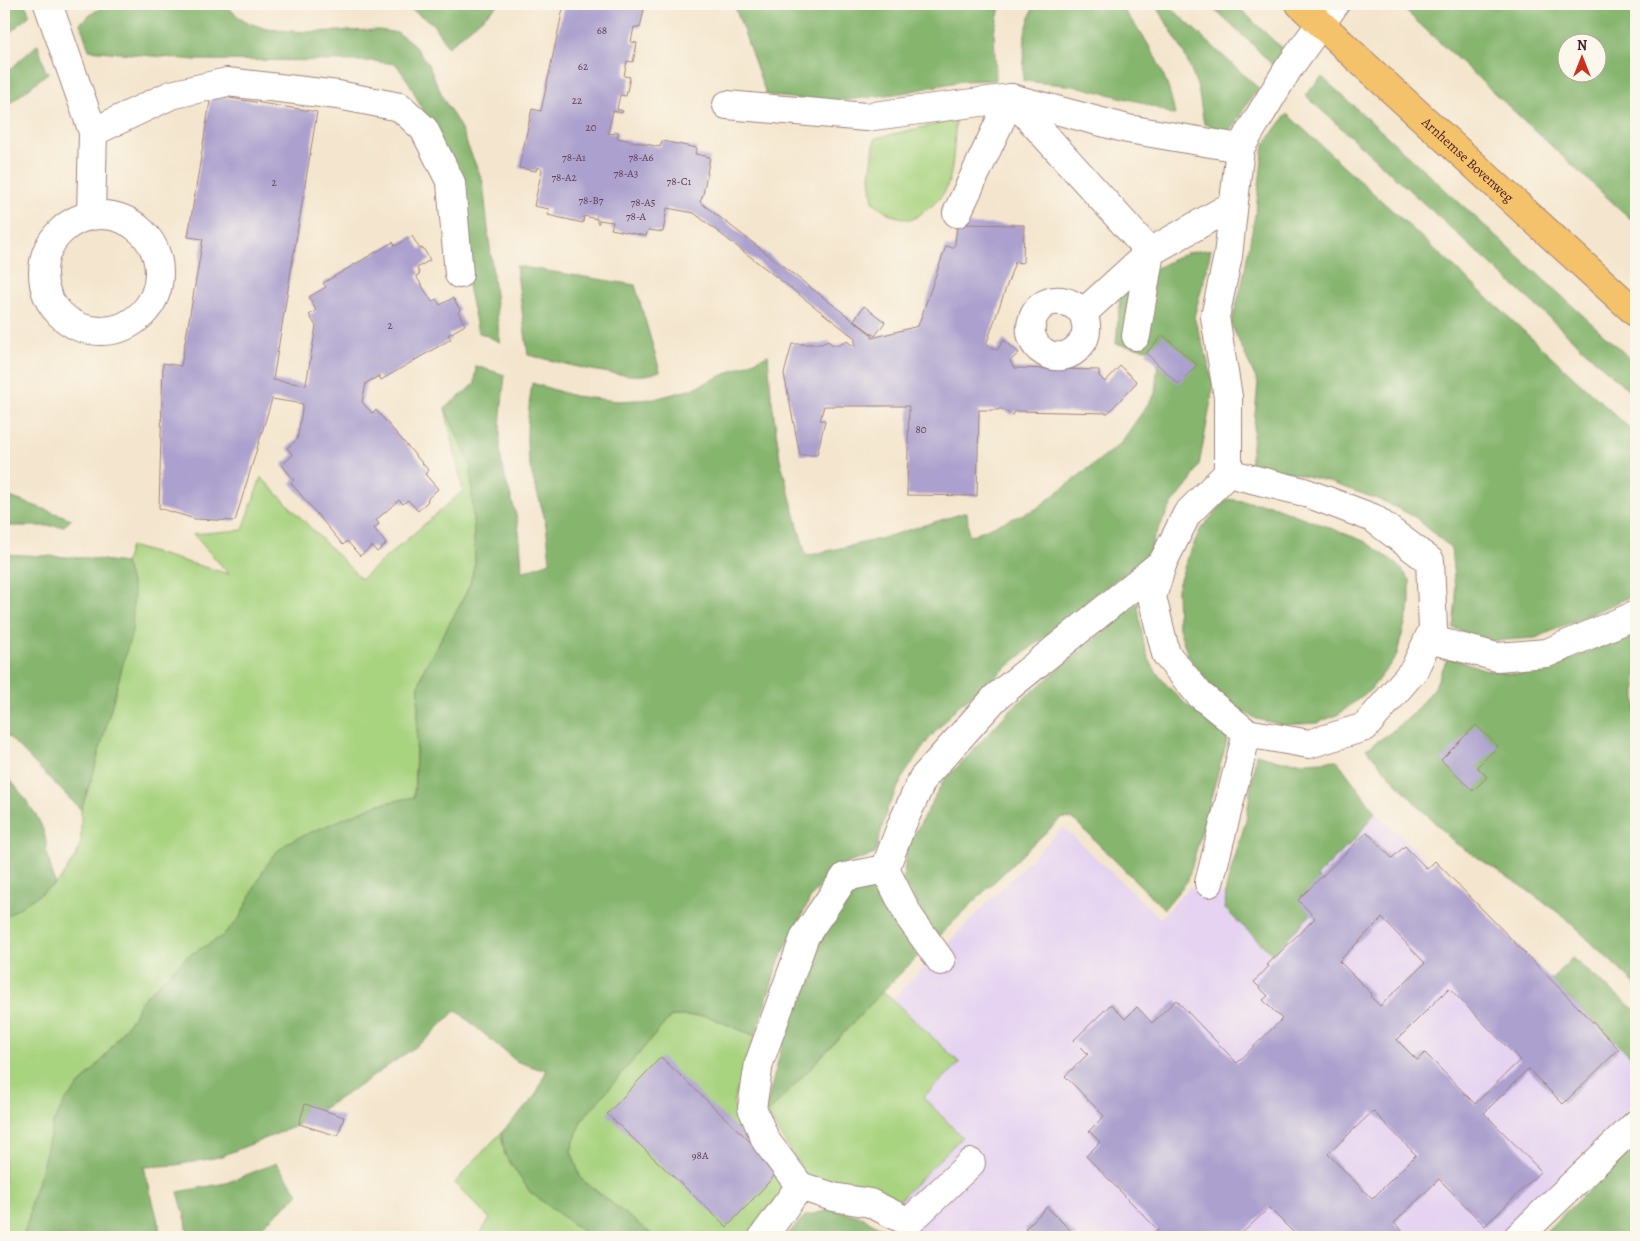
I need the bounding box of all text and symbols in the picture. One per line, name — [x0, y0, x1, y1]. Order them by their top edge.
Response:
house number: 68 — [597, 23, 607, 38]
north arrow — [1558, 32, 1608, 82]
text: N — [1577, 36, 1587, 55]
house number: 62 — [578, 59, 588, 74]
house number: 22 — [572, 93, 582, 108]
street label: Arnhemse Bovenweg — [1417, 112, 1518, 207]
house number: 20 — [585, 120, 597, 135]
house number: 78-A1 — [562, 150, 586, 165]
house number: 78-A6 — [628, 150, 654, 165]
house number: 78-A3 — [614, 166, 638, 181]
house number: 78-A2 — [551, 170, 577, 185]
house number: 78-C1 — [667, 174, 692, 189]
house number: 2 — [271, 175, 277, 190]
house number: 78-B7 — [579, 193, 604, 208]
house number: 78-A5 — [631, 195, 656, 210]
house number: 78-A — [626, 209, 647, 224]
house number: 2 — [387, 318, 393, 333]
house number: 80 — [915, 422, 927, 437]
house number: 98A — [692, 1148, 709, 1163]

